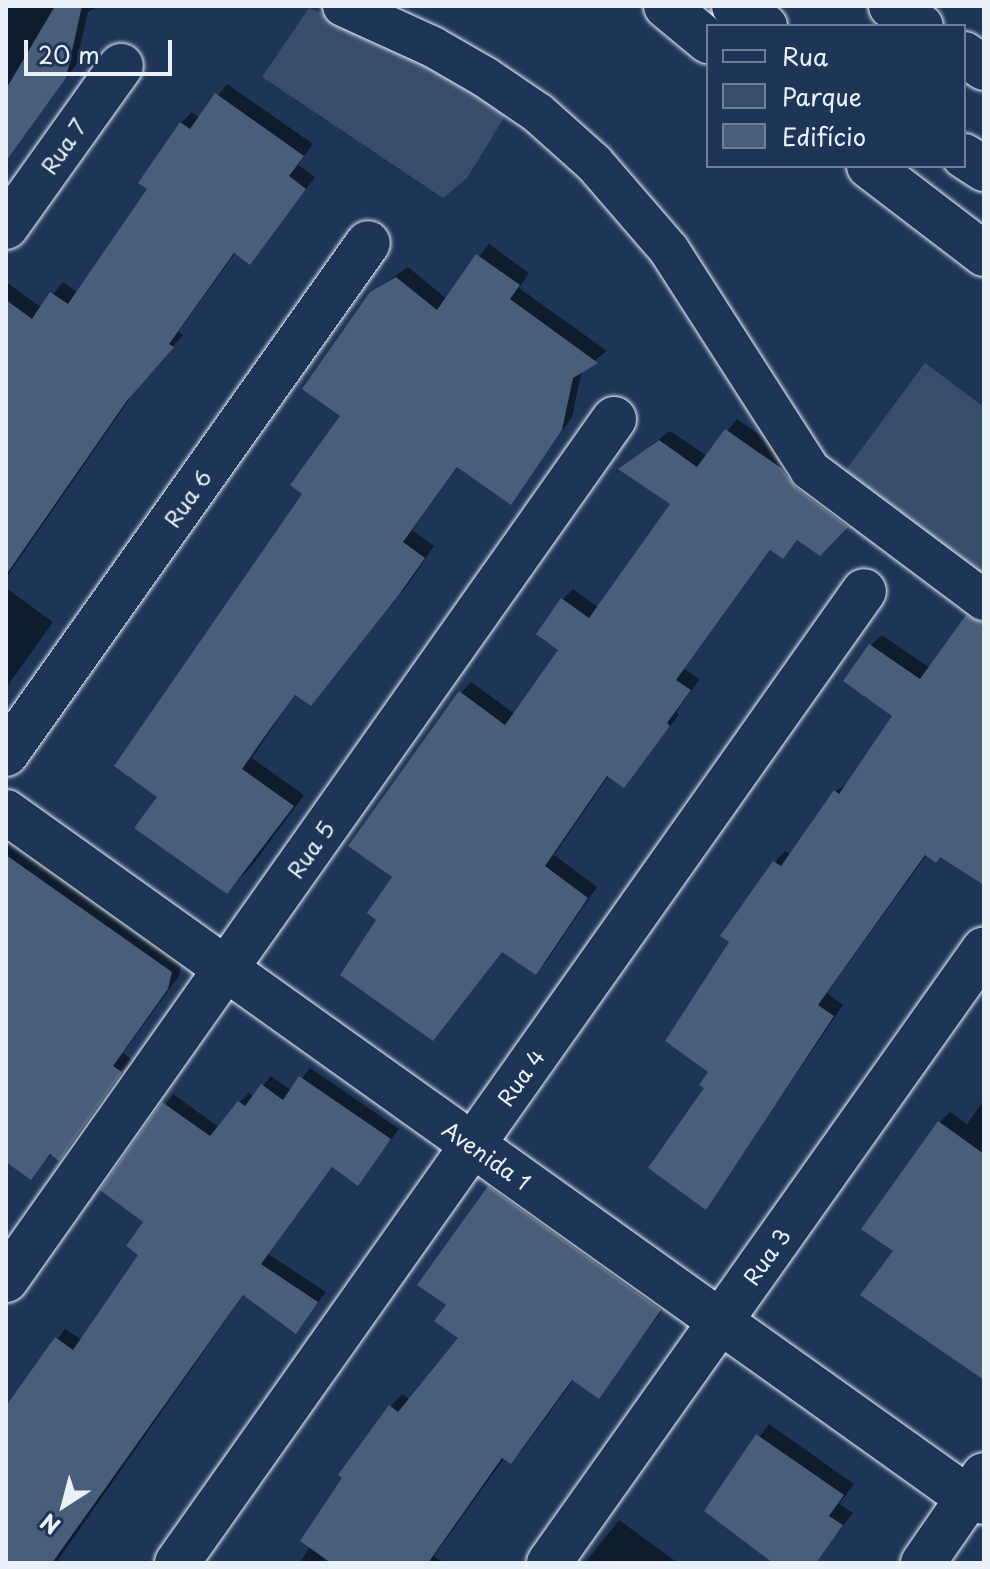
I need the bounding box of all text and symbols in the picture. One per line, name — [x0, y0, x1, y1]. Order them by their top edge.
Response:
scale bar — [28, 24, 176, 74]
legend — [706, 24, 966, 168]
text: 20 m — [38, 36, 100, 72]
text: Rua — [782, 38, 828, 74]
text: Parque — [782, 78, 862, 114]
street label: Rua 7 — [34, 113, 92, 179]
text: Edifício — [782, 118, 866, 154]
street label: Rua 6 — [158, 464, 216, 532]
street label: Rua 5 — [281, 815, 339, 883]
street label: Rua 4 — [491, 1043, 549, 1111]
street label: Avenida 1 — [438, 1115, 536, 1195]
street label: Rua 3 — [737, 1222, 795, 1290]
north arrow — [24, 1465, 104, 1545]
text: N — [33, 1506, 66, 1543]

